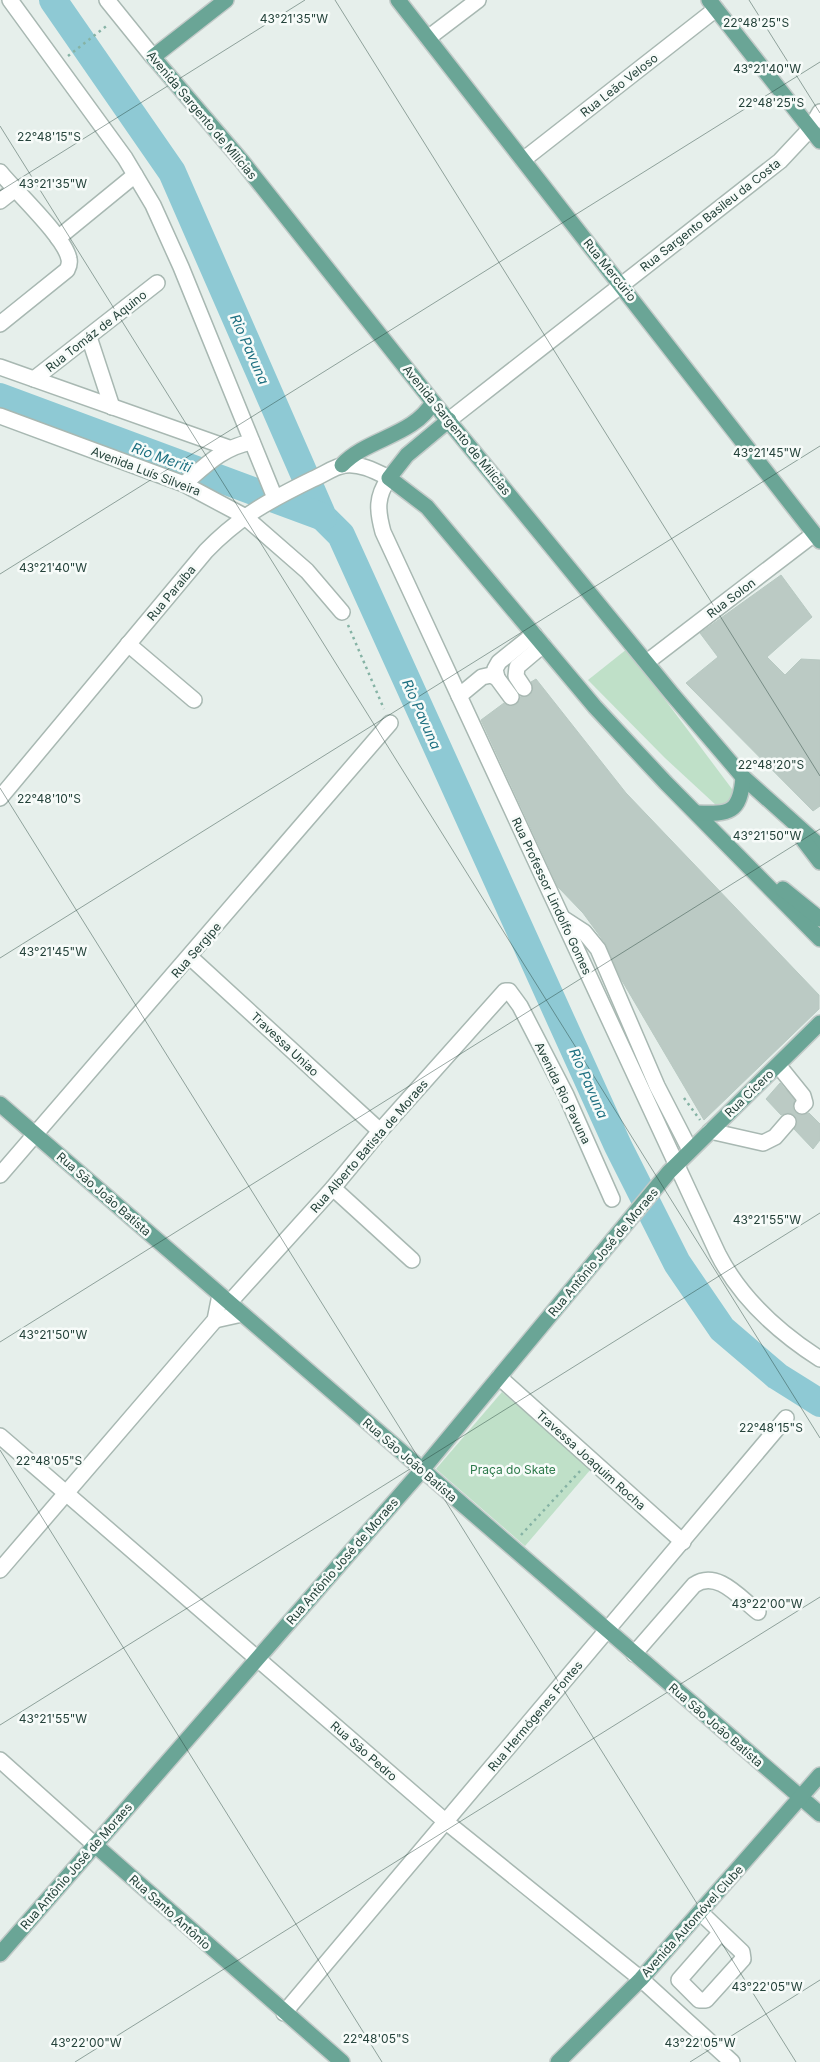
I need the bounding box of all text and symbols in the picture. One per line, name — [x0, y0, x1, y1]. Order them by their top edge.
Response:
text: 43°21'35"W — [260, 11, 328, 26]
text: 22°48'25"S — [723, 15, 789, 30]
street label: Avenida Sargento de Milícias — [144, 48, 260, 182]
street label: Rua Leão Veloso — [577, 50, 661, 120]
text: 43°21'40"W — [733, 61, 801, 76]
text: 22°48'25"S — [738, 95, 804, 110]
text: 22°48'15"S — [17, 129, 81, 144]
street label: Rua Sargento Basileu da Costa — [637, 155, 783, 275]
text: 43°21'35"W — [19, 176, 87, 191]
street label: Rua Mercúrio — [580, 236, 640, 304]
street label: Rua Tomáz de Aquino — [43, 287, 149, 375]
water label: Rio Pavuna — [227, 311, 273, 387]
street label: Avenida Sargento de Milícias — [400, 362, 514, 498]
water label: Rio Meriti — [130, 438, 195, 476]
street label: Avenida Luís Silveira — [89, 443, 203, 499]
text: 43°21'45"W — [733, 445, 801, 460]
text: 43°21'40"W — [19, 560, 87, 575]
street label: Rua Paraíba — [143, 562, 199, 624]
street label: Rua Solon — [704, 575, 758, 621]
water label: Rio Pavuna — [399, 676, 445, 752]
text: 22°48'20"S — [738, 757, 805, 772]
text: 22°48'10"S — [17, 791, 81, 806]
street label: Rua Professor Lindolfo Gomes — [509, 815, 595, 977]
text: 43°21'50"W — [733, 828, 801, 843]
street label: Rua Sergipe — [168, 919, 224, 981]
text: 43°21'45"W — [19, 944, 87, 959]
street label: Travessa Uniao — [248, 1009, 322, 1079]
street label: Avenida Rio Pavuna — [532, 1040, 594, 1146]
water label: Rio Pavuna — [566, 1045, 612, 1121]
street label: Rua Cícero — [722, 1066, 776, 1120]
street label: Rua Alberto Batista de Moraes — [307, 1076, 431, 1216]
street label: Rua São João Batista — [54, 1149, 154, 1239]
street label: Rua Antônio José de Moraes — [545, 1185, 661, 1319]
text: 43°21'55"W — [733, 1212, 801, 1227]
text: 43°21'50"W — [19, 1327, 87, 1342]
street label: Travessa Joaquim Rocha — [533, 1407, 649, 1513]
street label: Rua São João Batista — [360, 1415, 460, 1505]
text: 22°48'15"S — [739, 1420, 803, 1435]
text: 22°48'05"S — [16, 1453, 83, 1468]
park label: Praça do Skate — [470, 1462, 556, 1477]
street label: Rua Antônio José de Moraes — [283, 1495, 401, 1627]
text: 43°22'00"W — [731, 1596, 803, 1611]
street label: Rua Hermógenes Fontes — [484, 1658, 586, 1774]
street label: Rua São João Batista — [666, 1680, 766, 1770]
text: 43°21'55"W — [19, 1711, 87, 1726]
street label: Rua São Pedro — [328, 1718, 400, 1784]
street label: Rua Antônio José de Moraes — [17, 1800, 135, 1932]
street label: Avenida Automóvel Clube — [638, 1862, 746, 1980]
street label: Rua Santo Antônio — [126, 1871, 214, 1953]
text: 43°22'05"W — [732, 1979, 803, 1994]
text: 22°48'05"S — [343, 2031, 410, 2046]
text: 43°22'00"W — [50, 2035, 122, 2050]
text: 43°22'05"W — [665, 2035, 736, 2050]

